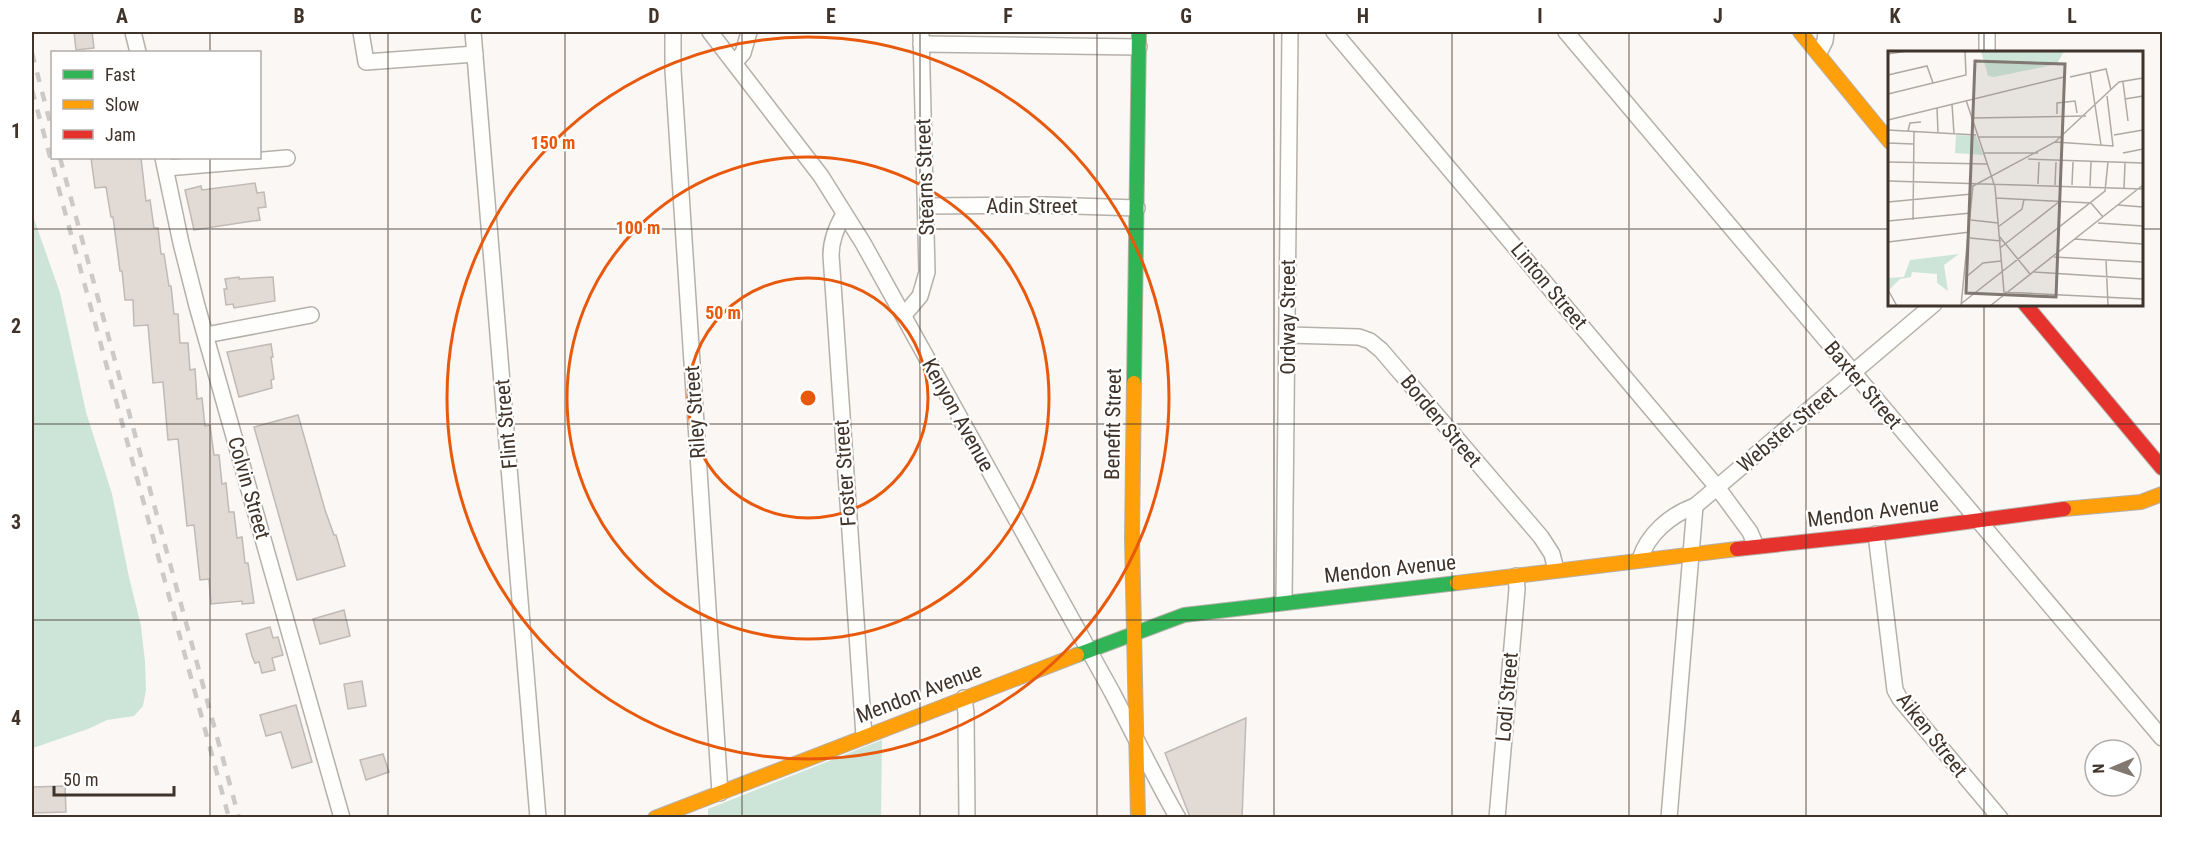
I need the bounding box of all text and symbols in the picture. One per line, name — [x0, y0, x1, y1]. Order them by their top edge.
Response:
text: A — [116, 4, 128, 28]
text: B — [293, 4, 305, 28]
text: C — [470, 4, 482, 28]
text: D — [648, 4, 660, 28]
text: E — [826, 4, 836, 28]
text: F — [1003, 4, 1013, 28]
text: G — [1180, 4, 1192, 28]
text: H — [1357, 4, 1369, 28]
text: I — [1537, 4, 1543, 28]
text: J — [1713, 4, 1723, 28]
text: K — [1889, 4, 1901, 28]
text: L — [2067, 4, 2077, 28]
legend — [51, 51, 261, 159]
inset map — [1888, 51, 2143, 306]
text: Fast — [105, 64, 136, 85]
text: Slow — [105, 94, 140, 115]
street label: Stearns Street — [911, 118, 939, 236]
text: 1 — [11, 119, 21, 143]
text: Jam — [105, 124, 136, 145]
text: 150 m — [531, 132, 575, 153]
street label: Adin Street — [986, 194, 1078, 218]
text: 100 m — [616, 217, 660, 238]
street label: Linton Street — [1506, 238, 1592, 334]
street label: Ordway Street — [1276, 259, 1300, 375]
text: 50 m — [705, 302, 741, 323]
text: 2 — [11, 314, 21, 338]
street label: Baxter Street — [1819, 336, 1907, 434]
street label: Kenyon Avenue — [917, 354, 999, 476]
street label: Riley Street — [680, 365, 710, 459]
street label: Benefit Street — [1100, 368, 1126, 480]
street label: Borden Street — [1396, 370, 1486, 472]
street label: Flint Street — [490, 378, 522, 470]
street label: Webster Street — [1733, 381, 1841, 477]
centre of rings — [798, 388, 818, 408]
street label: Foster Street — [829, 419, 861, 527]
street label: Colvin Street — [223, 434, 275, 542]
street label: Mendon Avenue — [1806, 492, 1940, 532]
text: 3 — [11, 510, 21, 534]
street label: Mendon Avenue — [1323, 550, 1457, 588]
street label: Lodi Street — [1491, 651, 1523, 743]
street label: Mendon Avenue — [853, 658, 985, 728]
street label: Aiken Street — [1892, 688, 1972, 782]
text: 4 — [11, 706, 21, 730]
north arrow — [2083, 738, 2143, 798]
scale bar — [54, 759, 174, 797]
text: N — [2089, 763, 2108, 774]
text: 50 m — [63, 769, 98, 790]

